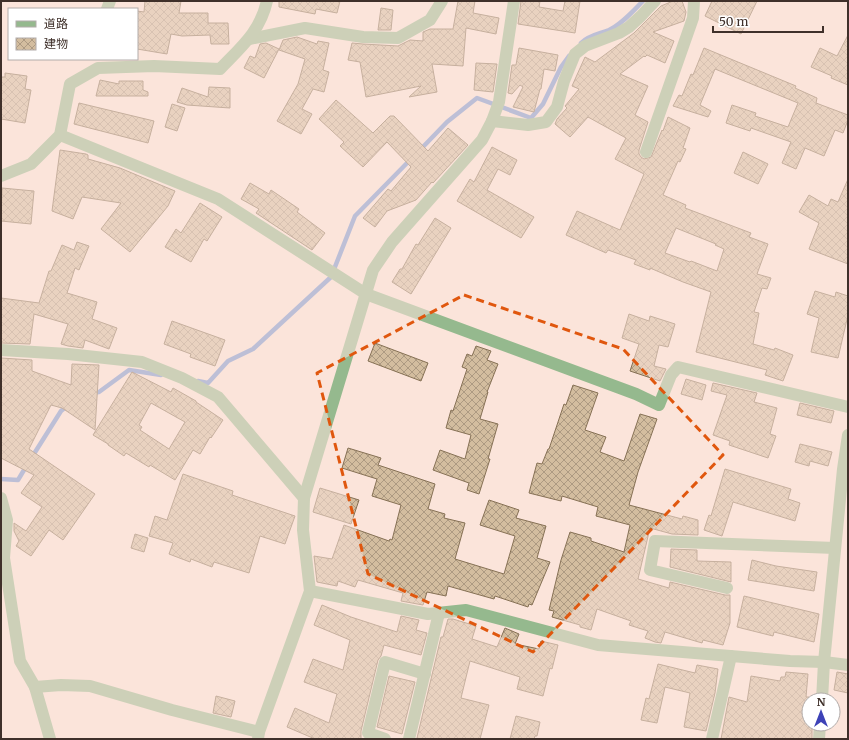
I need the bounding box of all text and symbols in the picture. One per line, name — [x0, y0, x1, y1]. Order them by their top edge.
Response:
legend — [8, 8, 138, 60]
scale bar — [713, 8, 823, 34]
text: 50 m — [719, 14, 748, 29]
text: 道路 — [44, 16, 68, 31]
text: 建物 — [44, 36, 68, 51]
north arrow — [801, 692, 841, 732]
text: N — [817, 695, 826, 709]

